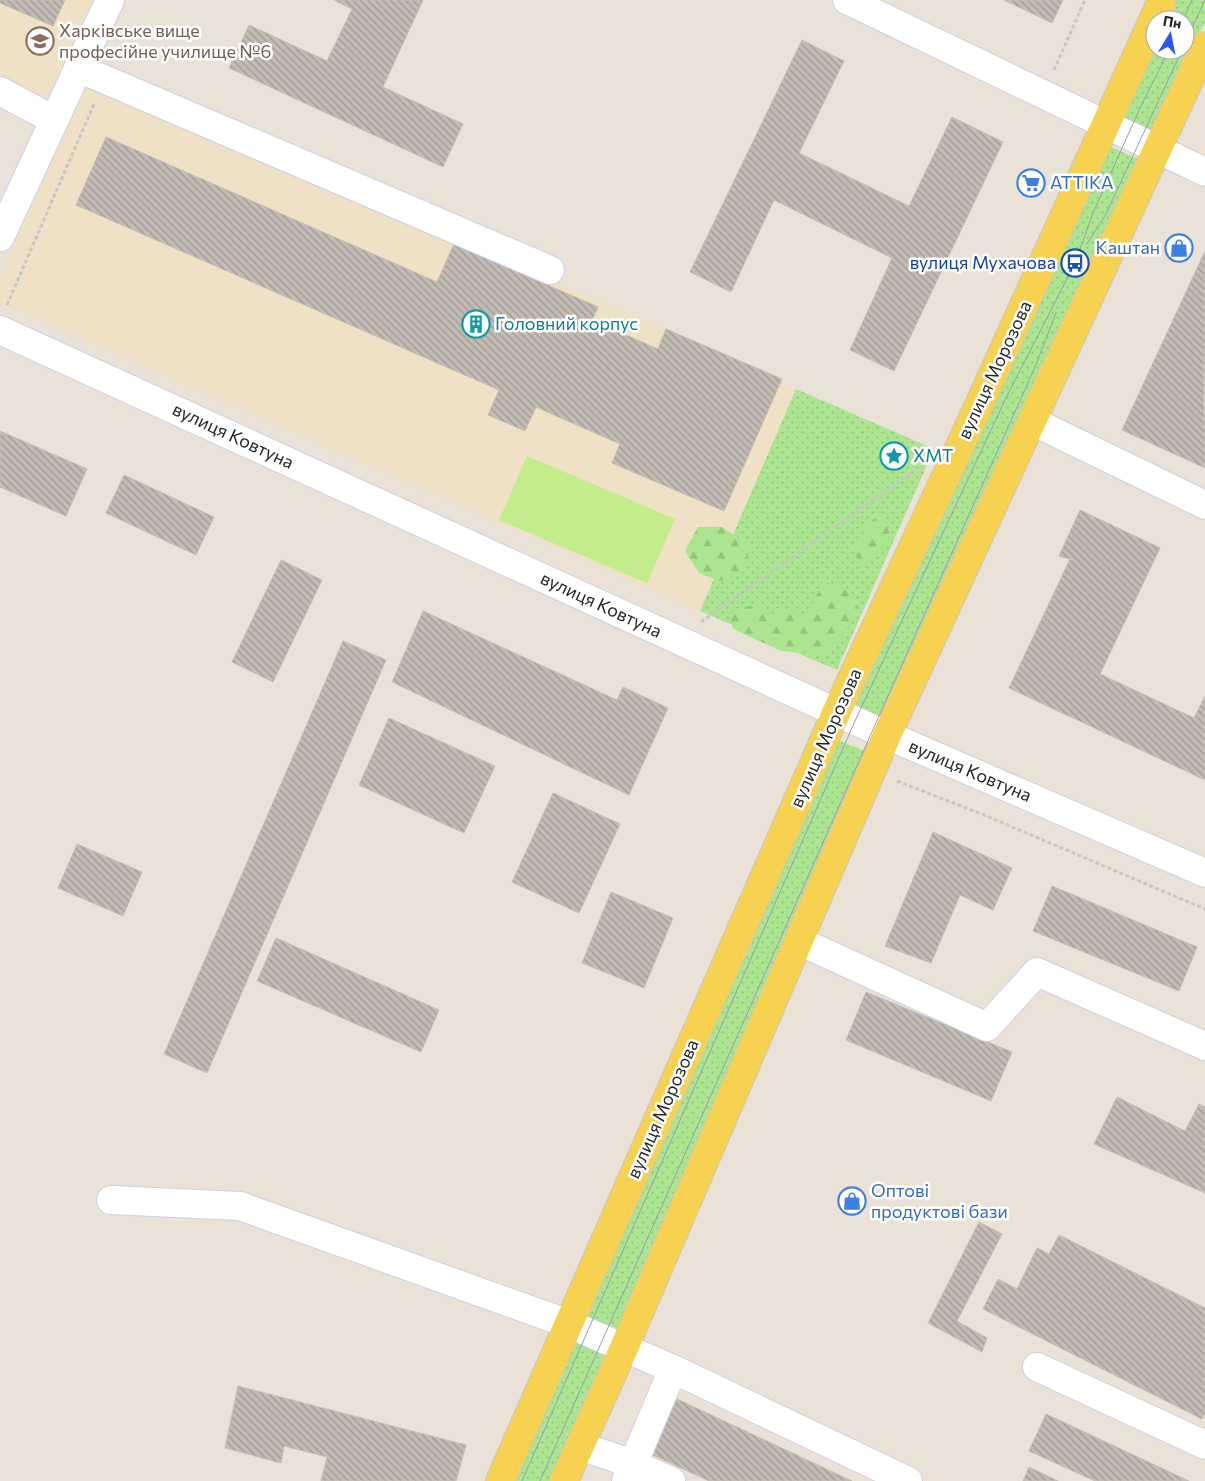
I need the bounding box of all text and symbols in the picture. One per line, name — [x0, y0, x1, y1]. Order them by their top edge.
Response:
north arrow — [1145, 10, 1195, 60]
text: Пн — [1162, 12, 1183, 32]
place label: Харківське вище професійне училище №6 — [59, 19, 271, 62]
school or university icon: Харківське вище професійне училище №6 — [25, 26, 55, 56]
supermarket icon: АТТІКА — [1016, 168, 1046, 198]
place label: АТТІКА — [1050, 171, 1113, 193]
shop icon: Каштан — [1164, 233, 1194, 263]
place label: Каштан — [1096, 236, 1160, 258]
bus stop icon: вулиця Мухачова — [1060, 248, 1090, 278]
place label: вулиця Мухачова — [910, 251, 1056, 273]
street label: вулиця Морозова — [952, 297, 1036, 442]
building icon: Головний корпус — [461, 309, 491, 339]
place label: Головний корпус — [495, 312, 638, 334]
street label: вулиця Ковтуна — [169, 397, 298, 473]
place icon: ХМТ — [879, 441, 909, 471]
place label: ХМТ — [913, 444, 953, 466]
street label: вулиця Ковтуна — [537, 566, 666, 642]
street label: вулиця Морозова — [785, 665, 866, 811]
street label: вулиця Ковтуна — [906, 734, 1035, 806]
street label: вулиця Морозова — [622, 1036, 703, 1182]
place label: Оптові продуктові бази — [871, 1179, 1008, 1222]
shop icon: Оптові продуктові бази — [837, 1186, 867, 1216]

